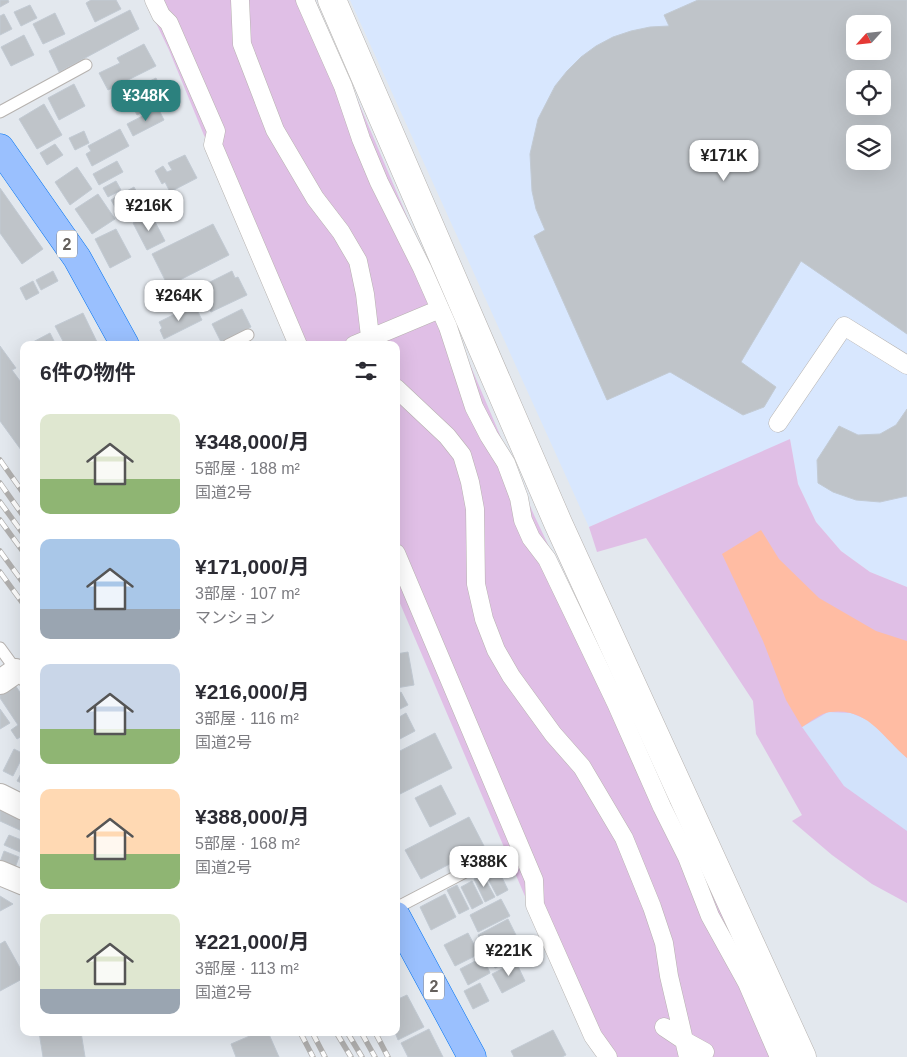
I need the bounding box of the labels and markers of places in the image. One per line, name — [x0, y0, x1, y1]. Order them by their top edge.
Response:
pin: ¥348K — [111, 80, 181, 122]
pin: ¥171K — [689, 140, 759, 182]
pin: ¥216K — [114, 190, 184, 232]
pin: ¥264K — [144, 280, 214, 322]
pin: ¥388K — [449, 846, 519, 888]
pin: ¥221K — [474, 934, 544, 977]

